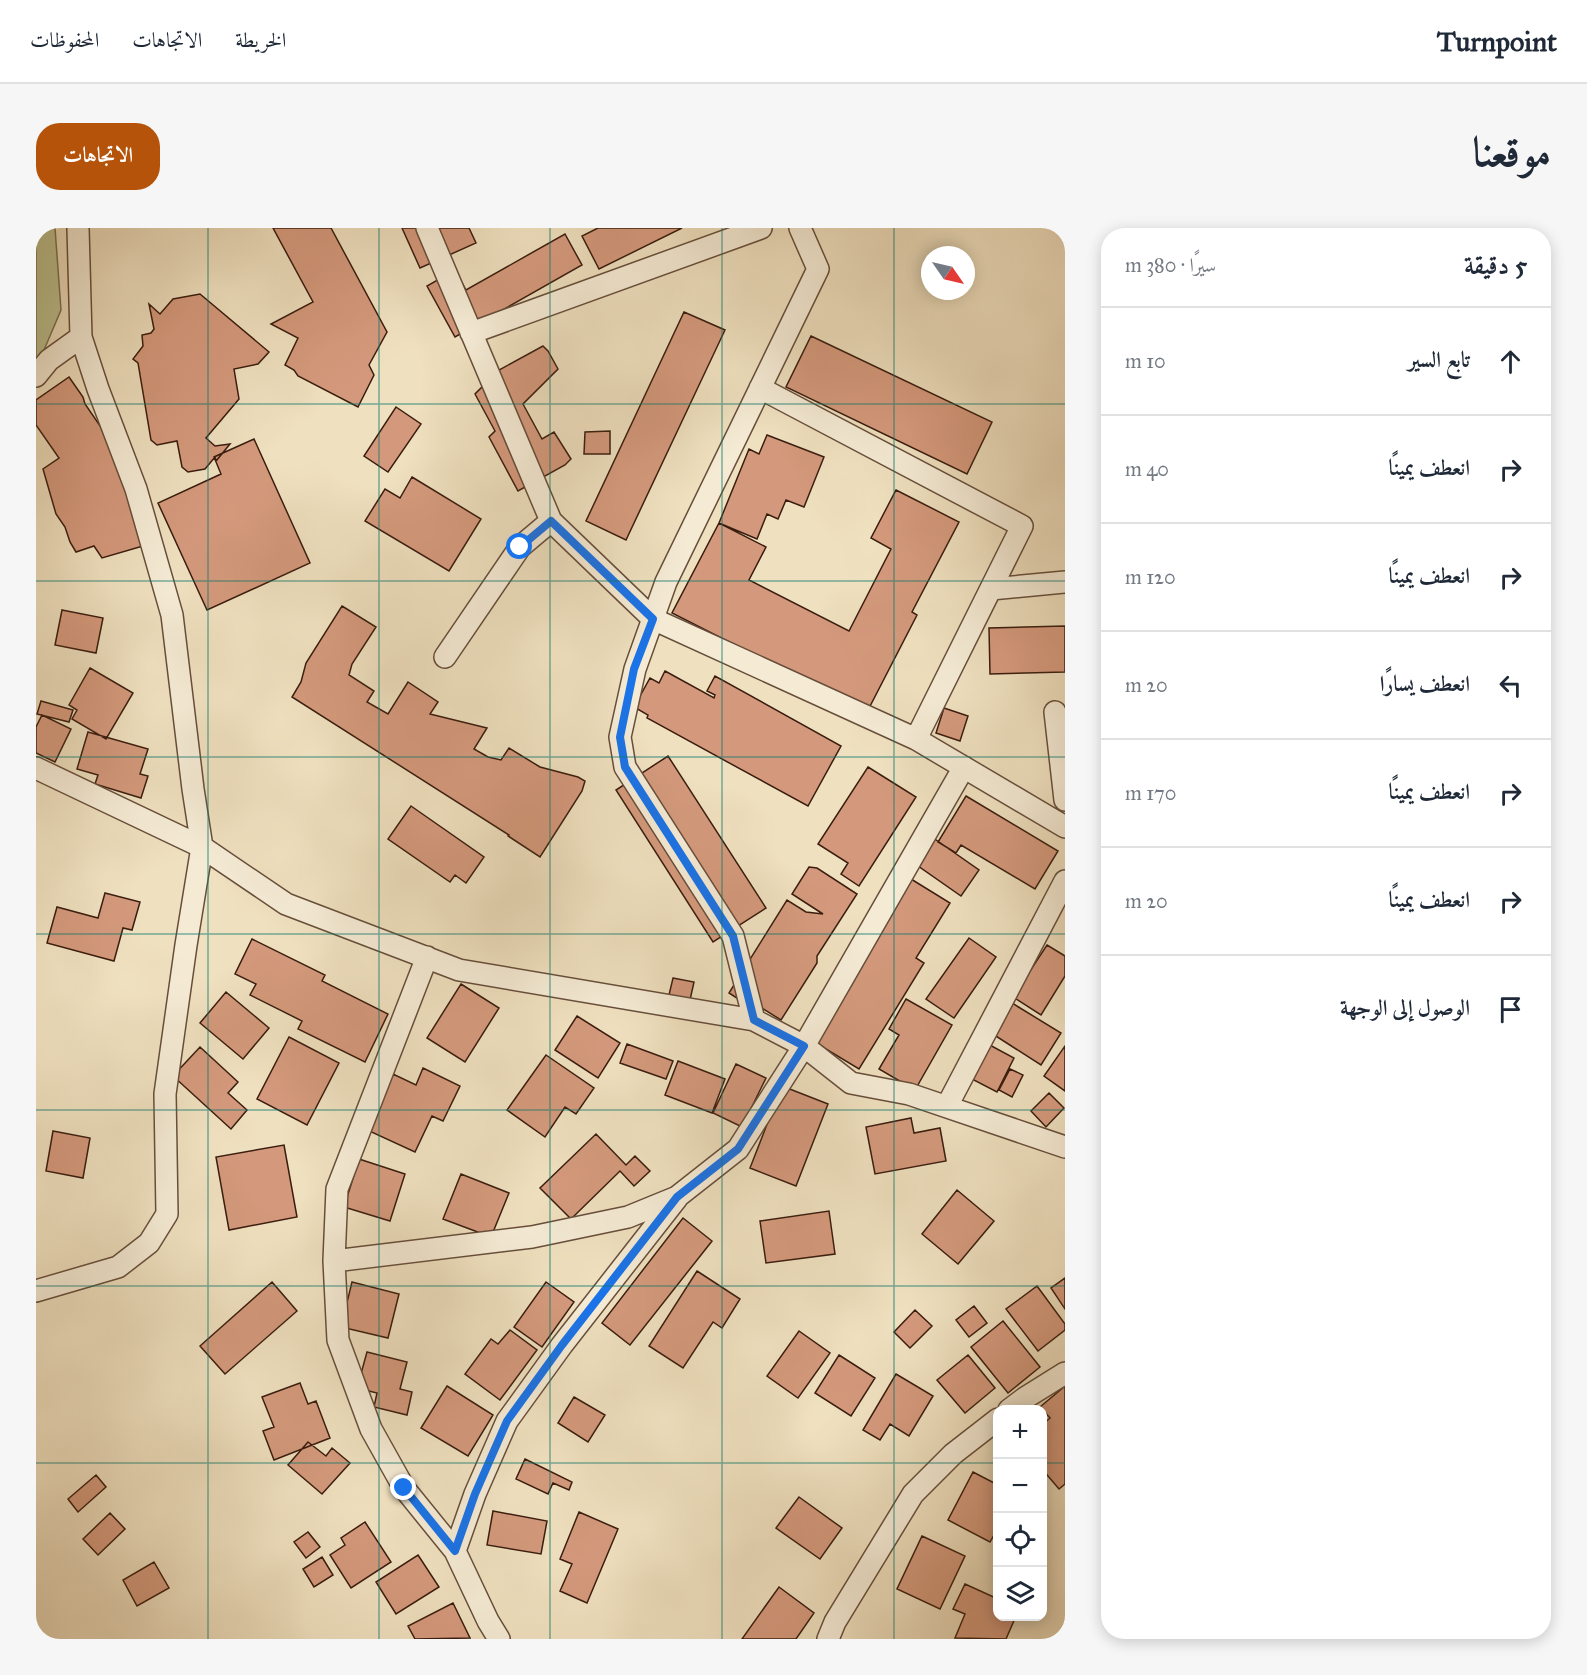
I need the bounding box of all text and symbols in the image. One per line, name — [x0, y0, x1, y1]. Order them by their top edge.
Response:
text: Turnpoint — [1437, 24, 1557, 59]
text: المحفوظات — [30, 27, 99, 53]
text: الاتجاهات — [132, 27, 202, 53]
text: الخريطة — [235, 27, 286, 53]
button: الاتجاهات — [36, 123, 160, 190]
text: موقعنا — [1473, 126, 1551, 178]
north arrow — [921, 246, 975, 300]
text: 5 دقيقة — [1464, 249, 1527, 281]
text: سيرًا · 380 m — [1125, 253, 1216, 277]
icon: ahead — [1494, 345, 1527, 378]
text: تابع السير — [1408, 346, 1470, 373]
text: 10 m — [1125, 349, 1166, 373]
icon: right — [1494, 453, 1527, 486]
text: انعطف يمينًا — [1389, 454, 1470, 481]
text: 40 m — [1125, 457, 1169, 481]
route start — [506, 533, 532, 559]
icon: right — [1494, 561, 1527, 594]
text: انعطف يمينًا — [1389, 562, 1470, 589]
text: 120 m — [1125, 565, 1176, 589]
icon: left — [1494, 669, 1527, 702]
text: انعطف يسارًا — [1380, 670, 1470, 697]
text: 20 m — [1125, 673, 1168, 697]
icon: right — [1494, 777, 1527, 810]
text: انعطف يمينًا — [1389, 778, 1470, 805]
text: 170 m — [1125, 781, 1176, 805]
icon: right — [1494, 885, 1527, 918]
text: انعطف يمينًا — [1389, 886, 1470, 913]
text: 20 m — [1125, 889, 1168, 913]
icon: arrive — [1494, 993, 1527, 1026]
text: الوصول إلى الوجهة — [1340, 994, 1470, 1021]
map controls — [993, 1405, 1047, 1621]
button: + — [993, 1405, 1047, 1459]
button: − — [993, 1459, 1047, 1513]
route end — [390, 1474, 416, 1500]
button: locate — [993, 1513, 1047, 1567]
button: layers — [993, 1567, 1047, 1621]

